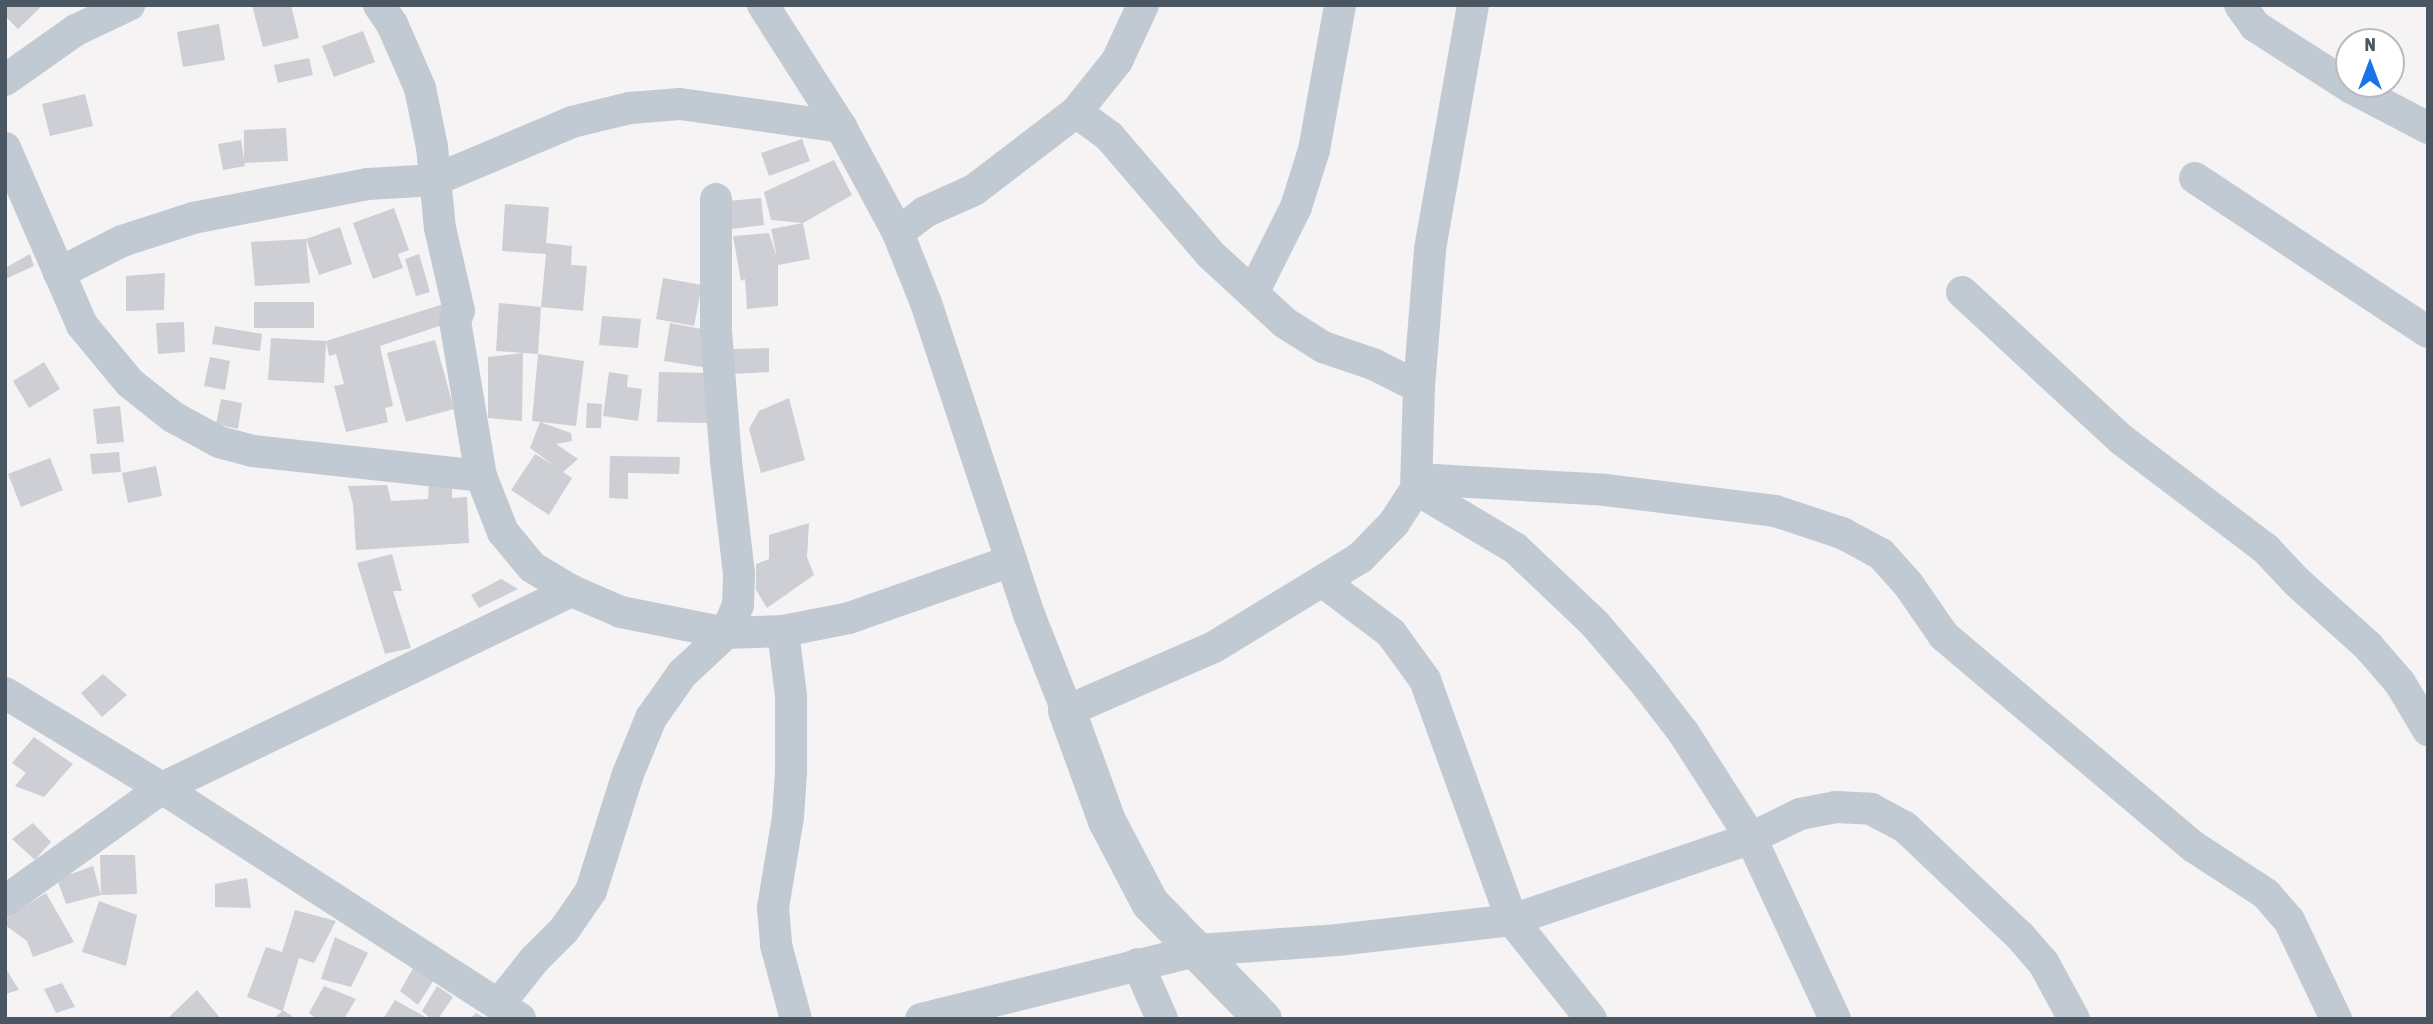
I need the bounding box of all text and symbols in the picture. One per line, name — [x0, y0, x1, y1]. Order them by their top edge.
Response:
north arrow — [2335, 28, 2405, 98]
text: N — [2364, 33, 2376, 55]

